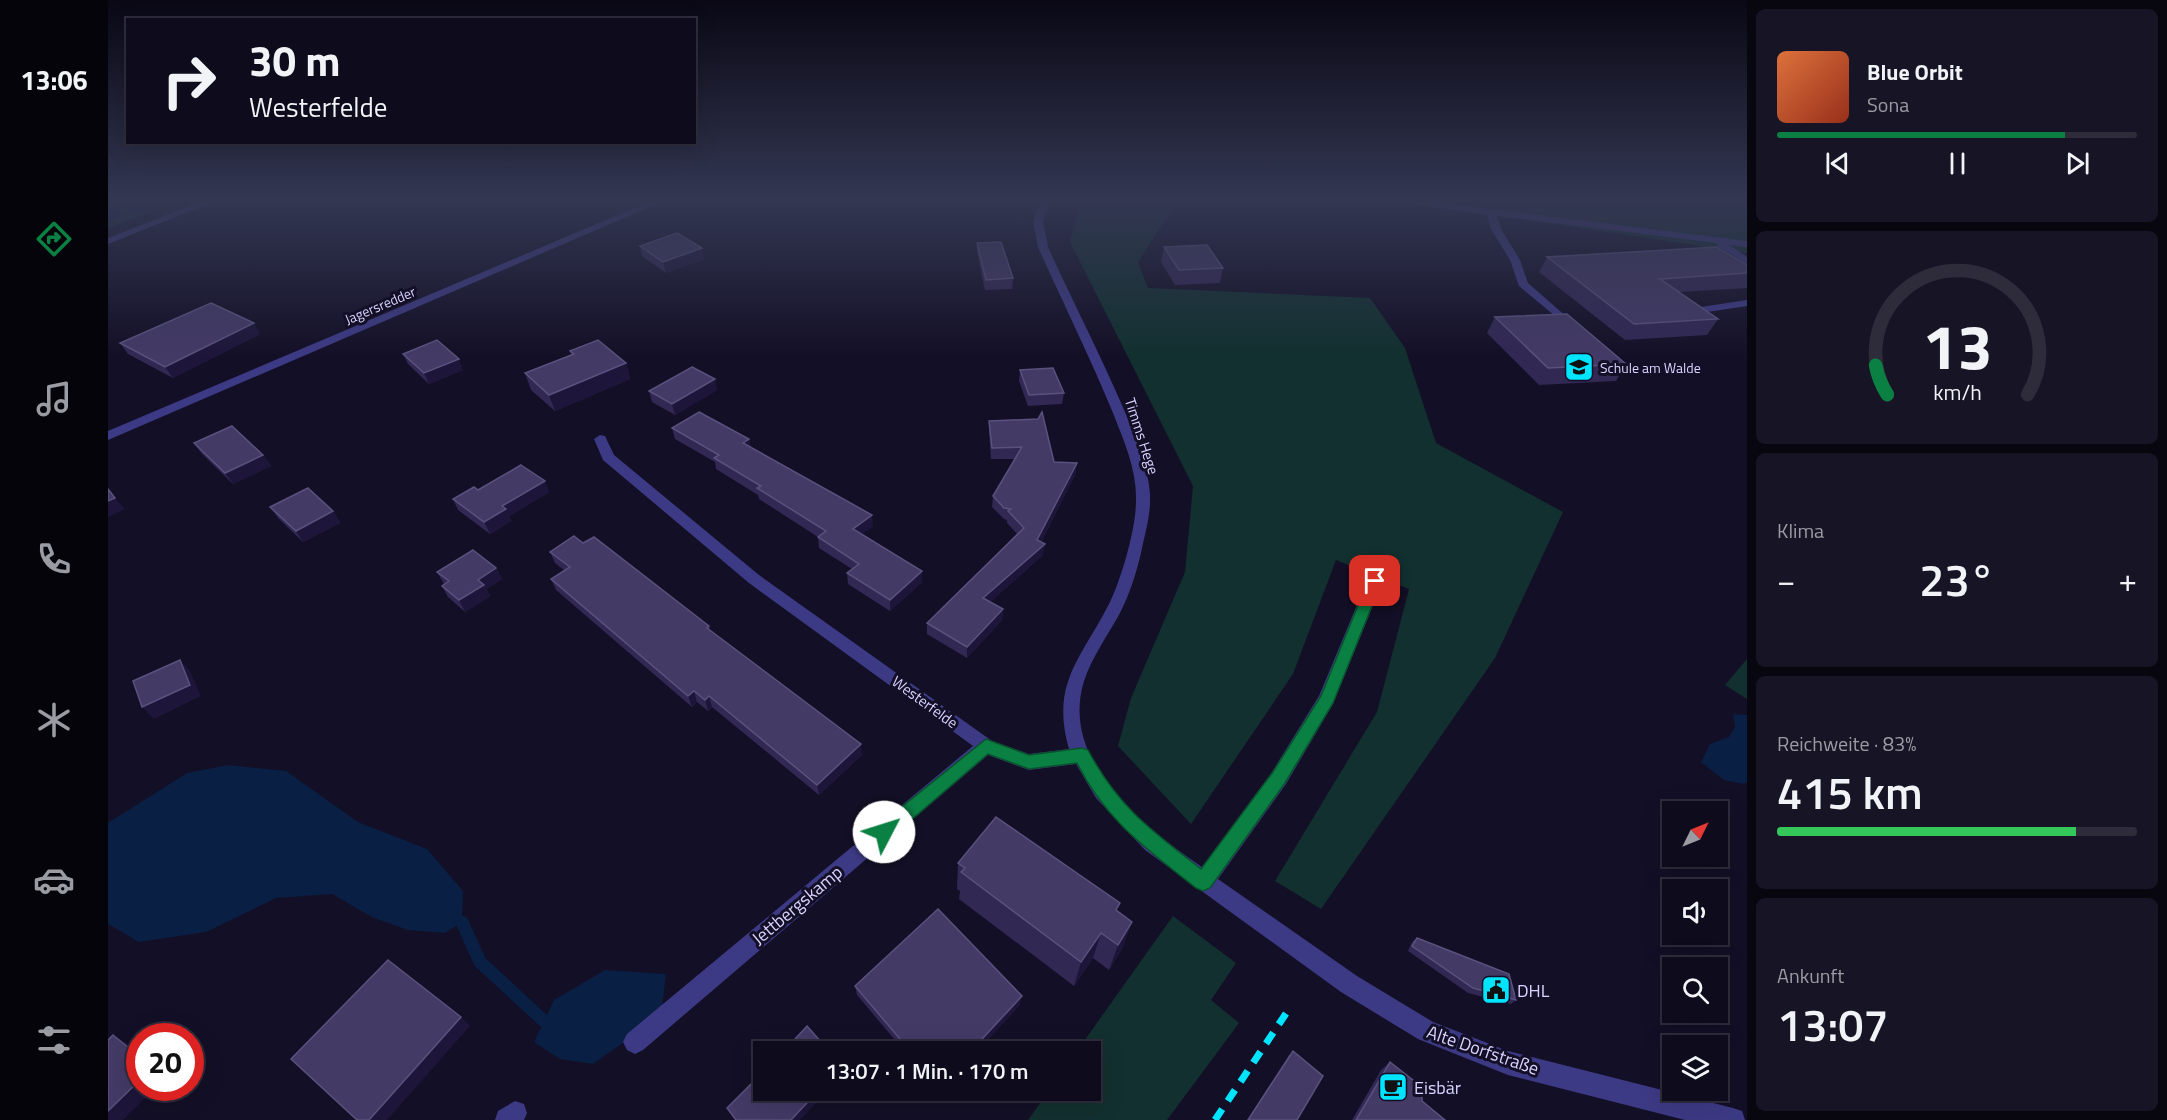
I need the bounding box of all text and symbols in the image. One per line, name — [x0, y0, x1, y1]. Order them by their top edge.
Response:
text: 30 m — [249, 28, 341, 92]
icon: right — [150, 42, 228, 120]
text: Blue Orbit — [1867, 55, 1963, 89]
text: 13:06 — [20, 59, 88, 100]
text: Westerfelde — [249, 86, 388, 127]
text: Sona — [1867, 89, 1909, 120]
icon: previous — [1821, 147, 1854, 180]
icon: pause — [1941, 147, 1974, 180]
icon: next — [2061, 147, 2094, 180]
icon: directions — [33, 218, 75, 260]
street label: Jagersredder — [341, 281, 419, 329]
text: 13 — [1922, 298, 1992, 393]
school or university icon: Schule am Walde — [1563, 351, 1595, 383]
place label: Schule am Walde — [1600, 357, 1701, 378]
text: km/h — [1933, 376, 1981, 408]
icon: music — [33, 378, 75, 420]
street label: Timms Hege — [1119, 395, 1165, 477]
text: Klima — [1777, 515, 1824, 546]
icon: phone — [33, 538, 75, 580]
text: 23° — [1919, 545, 1995, 613]
pin — [1349, 555, 1400, 606]
text: − — [1777, 555, 1795, 605]
text: + — [2119, 555, 2137, 605]
icon: arrive — [1358, 564, 1391, 597]
street label: Westerfelde — [887, 670, 963, 734]
icon: climate — [33, 699, 75, 741]
text: Reichweite · 83% — [1777, 728, 1916, 759]
text: 415 km — [1777, 758, 1923, 826]
position arrow — [852, 800, 916, 864]
north arrow — [1662, 801, 1728, 867]
map controls — [1662, 801, 1728, 1101]
icon: car — [33, 859, 75, 901]
street label: Jettbergskamp — [746, 859, 848, 951]
button: sound — [1662, 879, 1728, 945]
button: search — [1662, 957, 1728, 1023]
text: Ankunft — [1777, 960, 1844, 991]
public building icon: DHL — [1480, 974, 1512, 1006]
place label: DHL — [1517, 977, 1550, 1004]
text: 13:07 — [1777, 990, 1889, 1058]
street label: Alte Dorfstraße — [1423, 1018, 1543, 1082]
icon: filters — [33, 1019, 75, 1061]
speed limit sign: 20 — [126, 1023, 204, 1101]
button: layers — [1662, 1035, 1728, 1101]
text: 13:07 · 1 Min. · 170 m — [825, 1054, 1029, 1088]
cafe icon: Eisbär — [1377, 1071, 1409, 1103]
place label: Eisbär — [1414, 1074, 1461, 1101]

